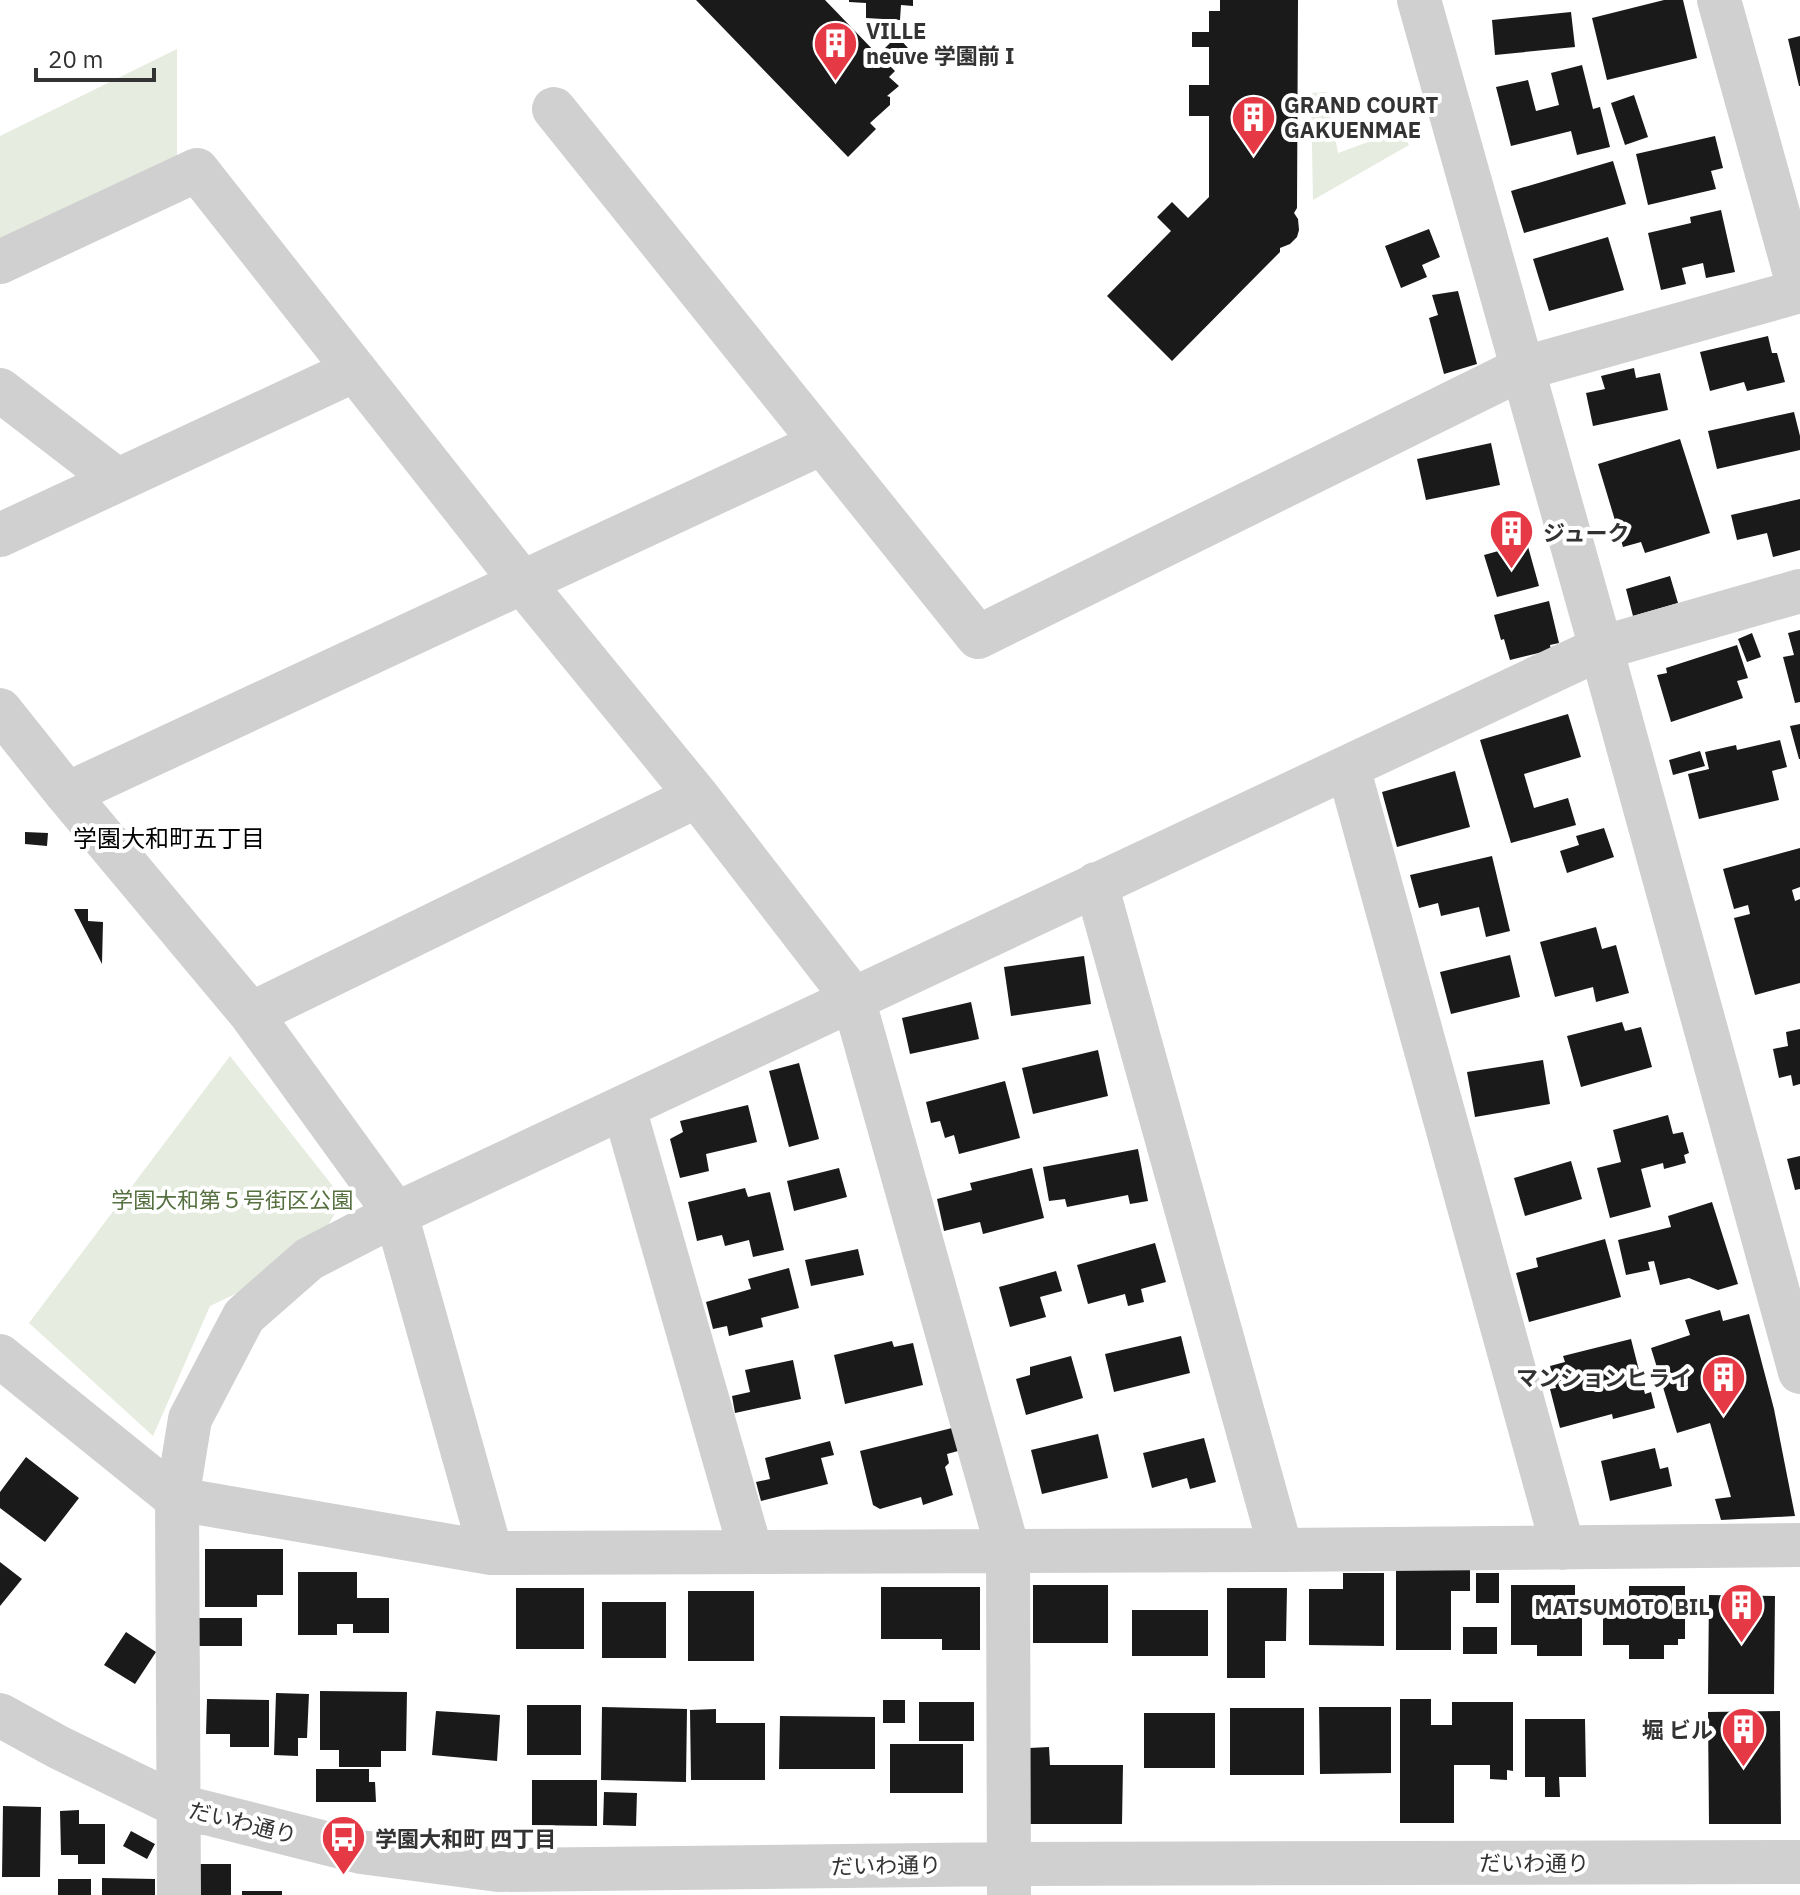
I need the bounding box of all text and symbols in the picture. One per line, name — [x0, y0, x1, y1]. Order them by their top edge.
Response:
place label: VILLE neuve 学園前 I — [866, 16, 1015, 70]
building icon: VILLE neuve 学園前 I — [811, 19, 859, 82]
scale bar — [36, 32, 154, 82]
text: 20 m — [48, 43, 103, 75]
place label: GRAND COURT GAKUENMAE — [1284, 90, 1438, 144]
building icon: GRAND COURT GAKUENMAE — [1229, 93, 1277, 156]
building icon: ジューク — [1488, 508, 1536, 571]
place label: ジューク — [1543, 518, 1629, 547]
district label: 学園大和町五丁目 — [73, 822, 265, 854]
park label: 学園大和第５号街区公園 — [111, 1185, 353, 1214]
building icon: マンションヒライ — [1699, 1353, 1747, 1416]
place label: マンションヒライ — [1516, 1363, 1692, 1392]
building icon: MATSUMOTO BIL — [1717, 1582, 1765, 1645]
place label: MATSUMOTO BIL — [1535, 1592, 1710, 1621]
building icon: 堀 ビル — [1720, 1705, 1768, 1768]
place label: 堀 ビル — [1642, 1715, 1713, 1744]
street label: だいわ通り — [186, 1795, 300, 1849]
bus stop icon: 学園大和町 四丁目 — [320, 1814, 368, 1877]
place label: 学園大和町 四丁目 — [375, 1824, 556, 1853]
street label: だいわ通り — [1479, 1848, 1589, 1877]
street label: だいわ通り — [831, 1850, 941, 1880]

